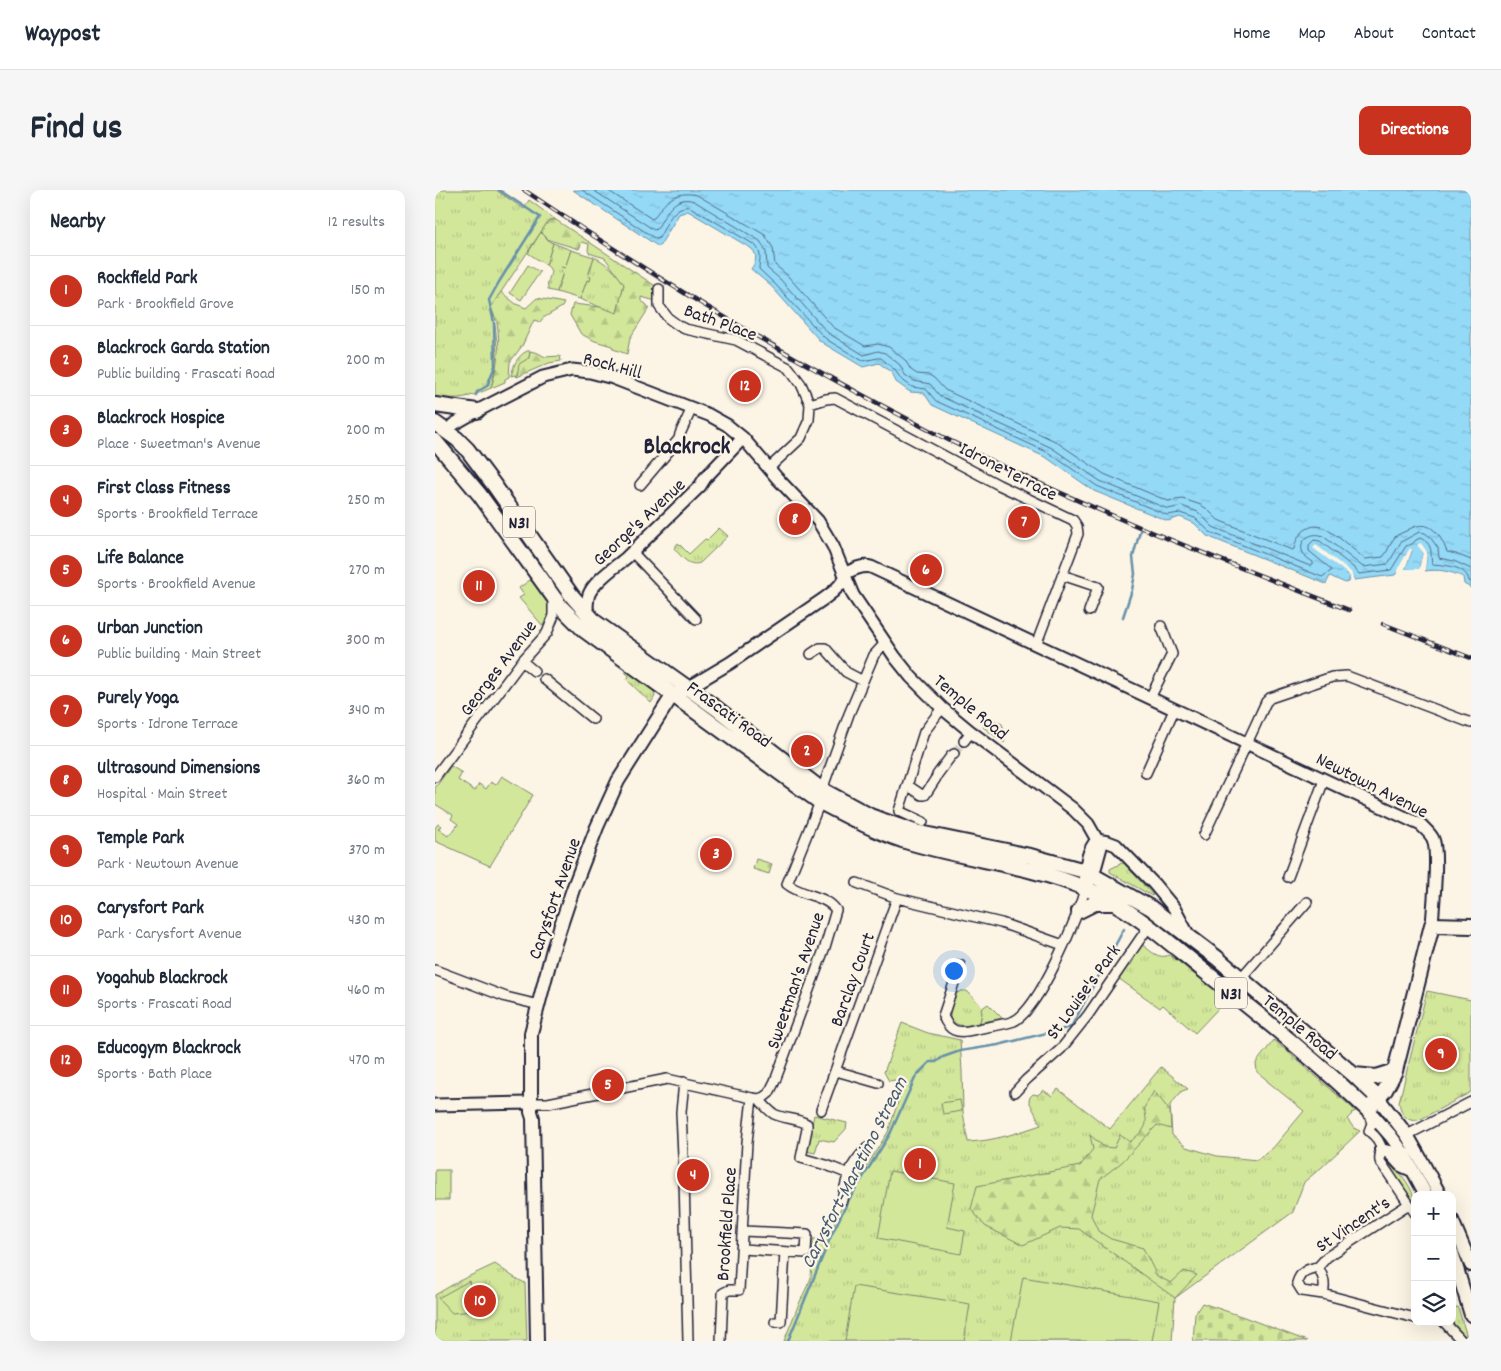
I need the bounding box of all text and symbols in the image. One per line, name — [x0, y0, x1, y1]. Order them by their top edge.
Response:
text: Waypost — [25, 18, 100, 52]
text: Home — [1233, 22, 1270, 47]
text: Map — [1298, 22, 1326, 47]
text: About — [1354, 22, 1394, 47]
text: Contact — [1422, 22, 1476, 47]
text: Find us — [30, 105, 122, 155]
button: Directions — [1359, 106, 1471, 155]
text: Nearby — [50, 208, 105, 238]
text: 12 results — [328, 211, 385, 234]
text: Rockfield Park — [97, 266, 197, 293]
text: 1 — [64, 279, 68, 302]
text: 150 m — [351, 279, 385, 302]
text: Park · Brookfield Grove — [97, 293, 234, 316]
street label: Bath Place — [679, 299, 760, 350]
text: Blackrock Garda Station — [97, 336, 270, 363]
street label: Rock Hill — [580, 347, 645, 388]
text: 2 — [63, 349, 70, 372]
text: 200 m — [346, 349, 385, 372]
text: Public building · Frascati Road — [97, 363, 275, 386]
pin: 12 — [729, 367, 761, 405]
text: Blackrock Hospice — [97, 406, 225, 433]
text: 3 — [62, 419, 70, 442]
text: 200 m — [346, 419, 385, 442]
district label: Blackrock — [644, 431, 731, 465]
text: Place · Sweetman's Avenue — [97, 433, 261, 456]
street label: Idrone Terrace — [954, 437, 1061, 509]
street label: George's Avenue — [588, 473, 693, 574]
text: First Class Fitness — [97, 476, 231, 503]
text: 4 — [63, 489, 69, 512]
text: 250 m — [347, 489, 385, 512]
pin: 8 — [779, 500, 811, 538]
text: Sports · Brookfield Terrace — [97, 503, 258, 526]
pin: 7 — [1008, 503, 1040, 541]
road number: N31 — [503, 506, 535, 538]
text: Life Balance — [97, 546, 184, 573]
pin: 6 — [910, 551, 942, 589]
text: 5 — [62, 559, 70, 582]
text: 270 m — [349, 559, 385, 582]
pin: 11 — [463, 567, 495, 605]
text: Sports · Brookfield Avenue — [97, 573, 256, 596]
street label: Georges Avenue — [455, 615, 545, 723]
text: Urban Junction — [97, 616, 203, 643]
text: 6 — [62, 629, 70, 652]
text: 300 m — [346, 629, 385, 652]
text: Public building · Main Street — [97, 643, 261, 666]
street label: Temple Road — [926, 669, 1013, 748]
street label: Frascati Road — [680, 676, 776, 756]
text: Purely Yoga — [97, 686, 178, 713]
text: 7 — [63, 699, 69, 722]
text: 340 m — [348, 699, 385, 722]
text: Sports · Idrone Terrace — [97, 713, 238, 736]
pin: 2 — [791, 732, 823, 770]
street label: Newtown Avenue — [1311, 747, 1432, 827]
text: Ultrasound Dimensions — [97, 756, 261, 783]
text: 8 — [63, 769, 69, 792]
text: 360 m — [347, 769, 385, 792]
text: Hospital · Main Street — [97, 783, 227, 806]
text: Temple Park — [97, 826, 184, 853]
street label: Carysfort Avenue — [523, 835, 590, 963]
pin: 3 — [700, 835, 732, 873]
text: 9 — [62, 839, 70, 862]
text: 370 m — [348, 839, 385, 862]
text: Park · Newtown Avenue — [97, 853, 239, 876]
text: Carysfort Park — [97, 896, 204, 923]
text: 10 — [60, 909, 72, 932]
text: 430 m — [348, 909, 385, 932]
street label: Sweetman's Avenue — [761, 909, 833, 1053]
text: Park · Carysfort Avenue — [97, 923, 242, 946]
street label: Barclay Court — [825, 929, 884, 1031]
street label: St Louise's Park — [1041, 939, 1129, 1046]
your location — [941, 958, 967, 984]
text: Yogahub Blackrock — [97, 966, 228, 993]
road number: N31 — [1215, 978, 1247, 1008]
text: 11 — [62, 979, 70, 1002]
text: 460 m — [347, 979, 385, 1002]
street label: Temple Road — [1255, 989, 1342, 1068]
text: Sports · Frascati Road — [97, 993, 232, 1016]
pin: 9 — [1425, 1035, 1457, 1073]
text: Educogym Blackrock — [97, 1036, 241, 1063]
text: 12 — [61, 1049, 71, 1072]
text: 470 m — [349, 1049, 385, 1072]
text: Sports · Bath Place — [97, 1063, 212, 1086]
pin: 5 — [592, 1066, 624, 1104]
water label: Carysfort-Maretimo Stream — [795, 1072, 916, 1274]
pin: 1 — [904, 1145, 936, 1183]
pin: 4 — [677, 1156, 709, 1194]
street label: Brookfield Place — [711, 1167, 746, 1282]
street label: St Vincent's — [1311, 1191, 1397, 1261]
map controls — [1411, 1191, 1456, 1326]
button: + — [1411, 1191, 1456, 1236]
button: − — [1411, 1236, 1456, 1281]
button: layers — [1411, 1281, 1456, 1326]
pin: 10 — [464, 1282, 496, 1320]

